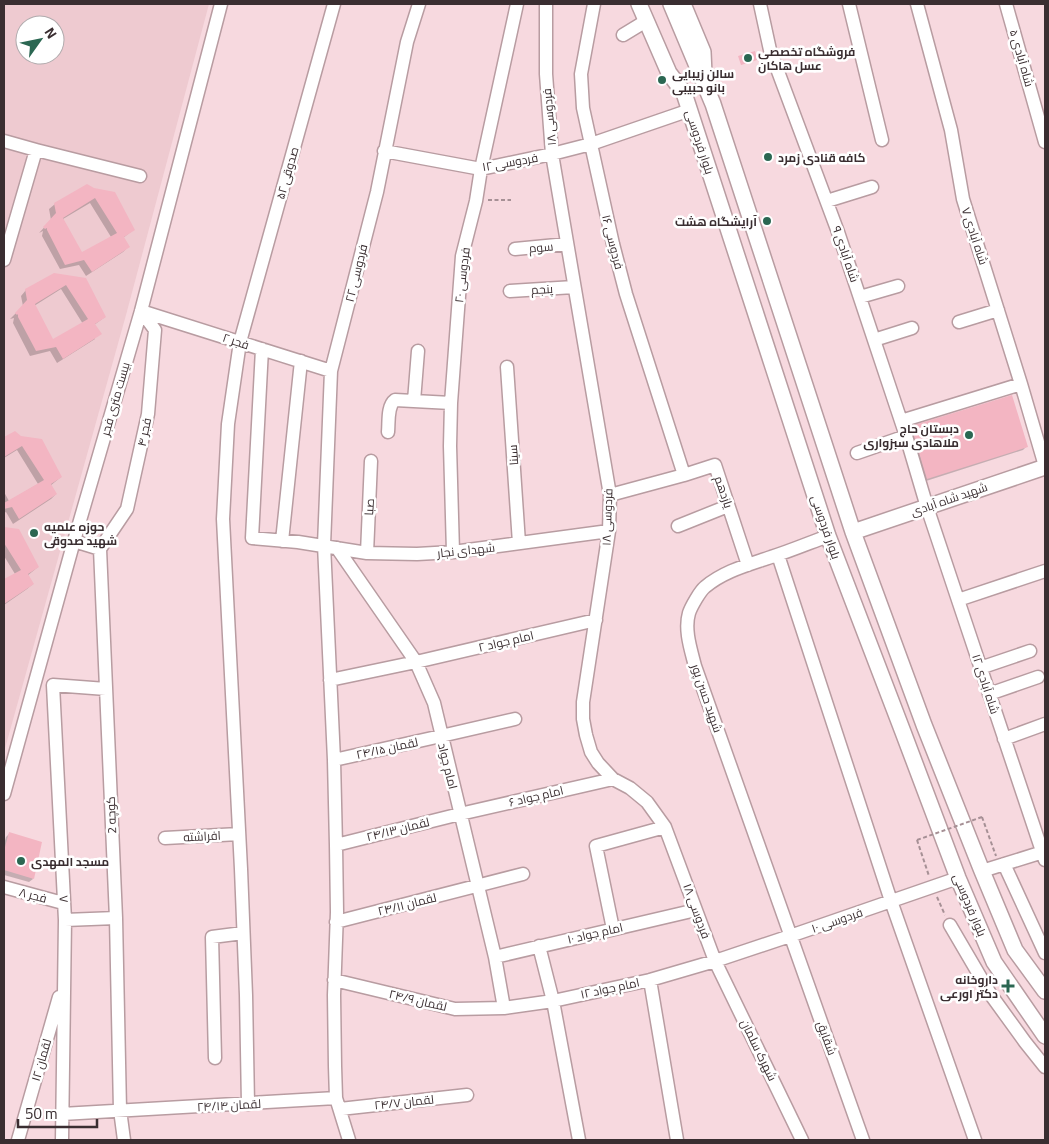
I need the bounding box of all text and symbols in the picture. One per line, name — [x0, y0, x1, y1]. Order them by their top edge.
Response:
north arrow — [15, 15, 65, 65]
text: N — [37, 22, 64, 44]
street label: شاه آبادی ۵ — [1003, 27, 1041, 90]
place label: فروشگاه تخصصی عسل هاکان — [758, 40, 855, 77]
marker: فروشگاه تخصصی عسل هاکان — [742, 52, 754, 64]
place label: سالن زیبایی بانو حبیبی — [672, 62, 734, 99]
marker: سالن زیبایی بانو حبیبی — [656, 74, 668, 86]
street label: فردوسی ۱۸ — [535, 87, 563, 147]
street label: بلوار فردوسی — [679, 107, 721, 177]
street label: صدوقی ۵۲ — [269, 144, 305, 202]
street label: فردوسی ۱۲ — [480, 146, 540, 178]
place label: کافه قنادی زمرد — [778, 146, 865, 169]
marker: کافه قنادی زمرد — [762, 151, 774, 163]
street label: شاه آبادی ۷ — [955, 204, 995, 268]
place label: آرایشگاه هشت — [675, 210, 757, 233]
street label: فردوسی ۱۶ — [595, 212, 631, 272]
marker: آرایشگاه هشت — [761, 215, 773, 227]
street label: شاه آبادی ۹ — [826, 223, 866, 285]
street label: سوم — [528, 234, 554, 260]
street label: فردوسی ۲۲ — [338, 242, 374, 304]
street label: فردوسی ۲۰ — [447, 246, 477, 304]
street label: پنجم — [530, 277, 554, 301]
street label: فجر ۲ — [220, 326, 252, 356]
street label: بیست متری فجر — [93, 359, 137, 440]
street label: فجر ۴ — [130, 416, 158, 448]
place label: دبستان حاج ملاهادی سبزواری — [863, 417, 959, 454]
marker: دبستان حاج ملاهادی سبزواری — [963, 429, 975, 441]
street label: سینا — [501, 444, 525, 466]
street label: یازدهم — [708, 473, 741, 512]
street label: شهید شاه آبادی — [907, 475, 991, 523]
street label: فردوسی ۱۸ — [595, 488, 619, 546]
street label: بلوار فردوسی — [804, 492, 848, 562]
street label: صبا — [357, 498, 381, 516]
place label: حوزه علمیه شهید صدوقی — [44, 515, 117, 552]
marker: حوزه علمیه شهید صدوقی — [28, 527, 40, 539]
street label: شهدای نجار — [435, 536, 496, 565]
street label: امام جواد ۲ — [476, 623, 536, 659]
street label: شاه آبادی ۱۲ — [965, 651, 1007, 717]
street label: شهید حسن پور — [684, 659, 730, 736]
street label: لقمان ۲۴/۱۵ — [354, 730, 420, 766]
street label: امام جواد — [431, 740, 465, 792]
street label: امام جواد ۶ — [506, 779, 566, 813]
street label: کوچه 2 — [99, 796, 123, 834]
street label: لقمان ۲۴/۱۳ — [364, 810, 432, 848]
street label: افراشته — [183, 824, 221, 848]
place label: مسجد المهدی — [31, 850, 109, 873]
marker: مسجد المهدی — [15, 855, 27, 867]
street label: بلوار فردوسی — [946, 870, 994, 940]
street label: فجر ۸ — [16, 880, 50, 910]
street label: فردوسی ۱۸ — [676, 880, 718, 942]
street label: لقمان ۲۴/۱۱ — [375, 886, 439, 922]
street label: ۸ — [51, 894, 75, 903]
street label: فردوسی ۱۰ — [808, 900, 866, 940]
street label: امام جواد ۱۰ — [565, 915, 625, 951]
place label: داروخانه دکتر اورعی — [940, 968, 998, 1005]
street label: امام جواد ۱۲ — [578, 971, 642, 1005]
marker: داروخانه دکتر اورعی — [1002, 980, 1014, 992]
street label: لقمان ۲۴/۹ — [387, 982, 449, 1018]
street label: شهرک سلمان — [734, 1015, 784, 1085]
street label: شقایق — [810, 1018, 844, 1058]
street label: لقمان ۱۲ — [24, 1036, 58, 1084]
street label: لقمان ۲۴/۷ — [373, 1087, 435, 1117]
street label: لقمان ۲۴/۱۴ — [196, 1092, 262, 1118]
scale bar — [18, 1096, 96, 1128]
text: 50 m — [25, 1099, 58, 1128]

